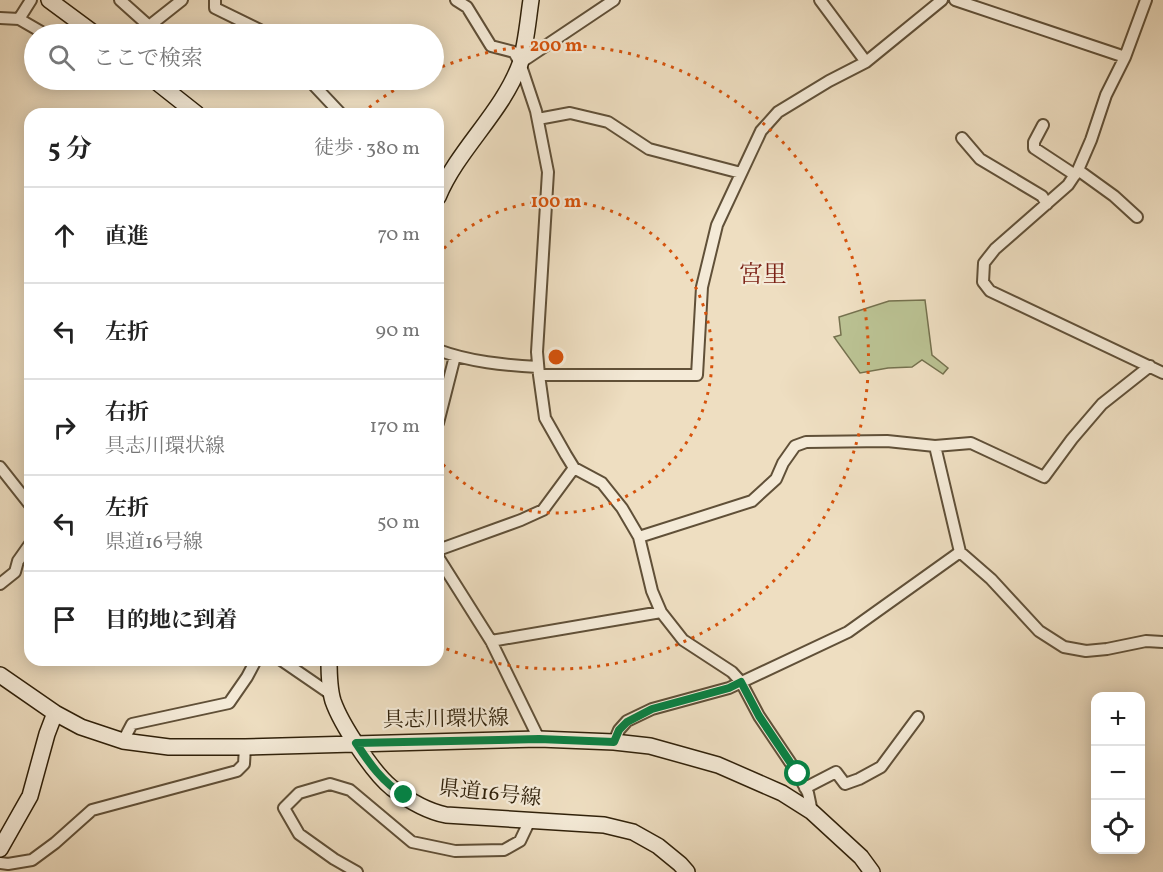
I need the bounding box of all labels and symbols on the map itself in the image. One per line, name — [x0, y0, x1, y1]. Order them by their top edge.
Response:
text: 200 m — [530, 34, 582, 59]
text: 100 m — [531, 190, 581, 215]
district label: 宮里 — [739, 259, 787, 293]
centre of rings — [546, 347, 566, 367]
street label: 具志川環状線 — [383, 704, 509, 736]
route start — [784, 760, 810, 786]
street label: 県道16号線 — [437, 774, 543, 814]
route end — [390, 781, 416, 807]

